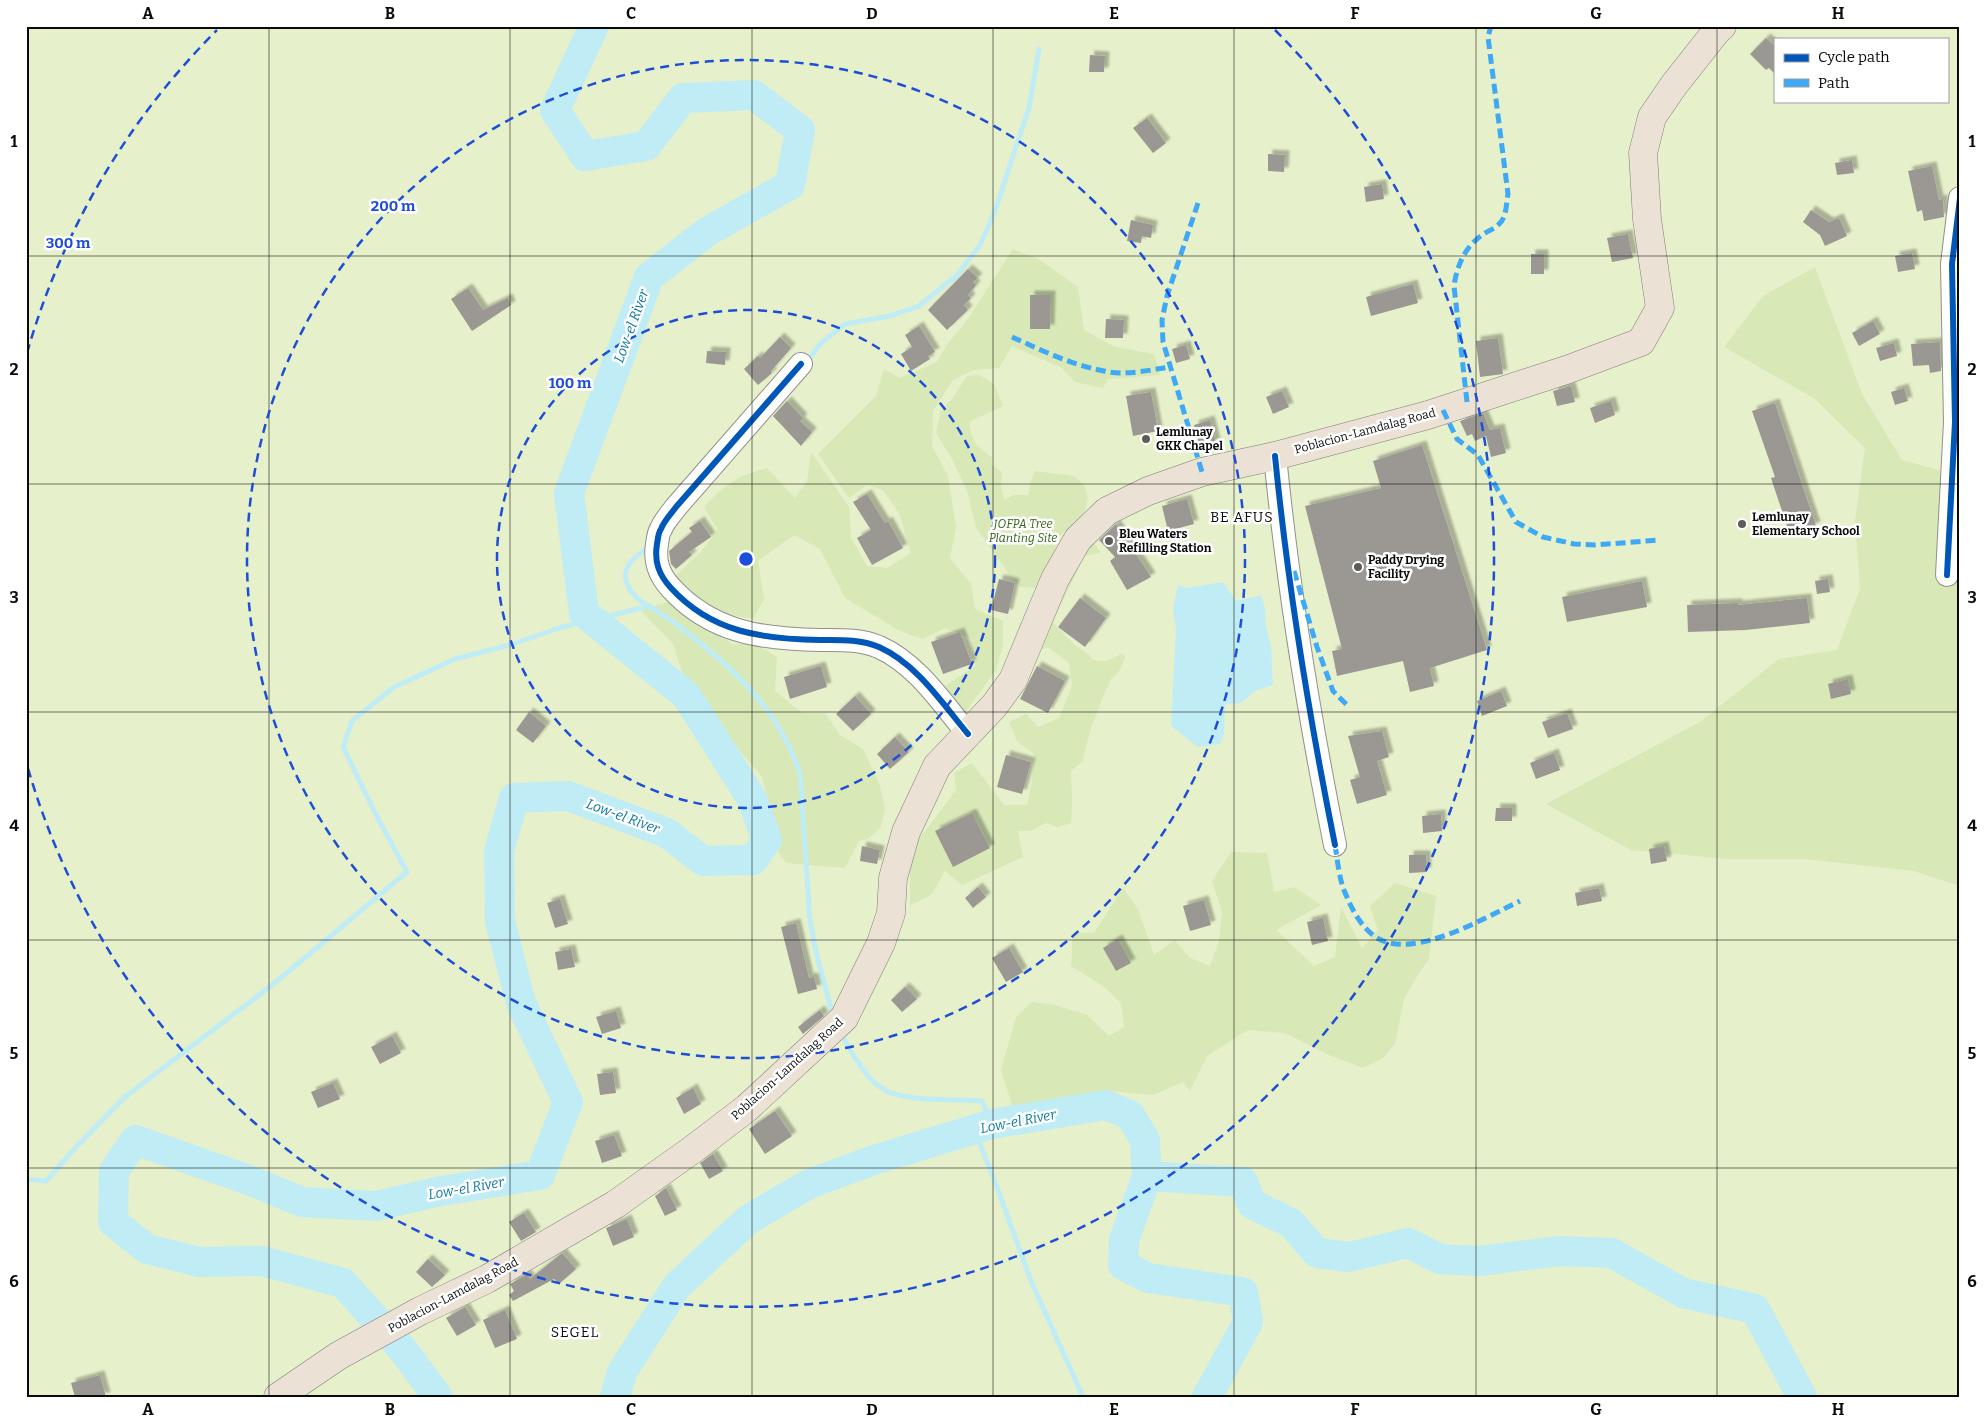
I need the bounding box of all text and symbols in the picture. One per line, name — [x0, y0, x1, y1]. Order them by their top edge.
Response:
text: A — [142, 4, 154, 23]
text: B — [385, 4, 395, 23]
text: C — [626, 4, 636, 23]
text: D — [866, 4, 878, 23]
text: E — [1109, 4, 1119, 23]
text: F — [1351, 4, 1360, 23]
text: G — [1590, 4, 1602, 23]
text: H — [1832, 4, 1845, 23]
legend — [1774, 38, 1948, 102]
text: Cycle path — [1818, 48, 1890, 66]
text: Path — [1818, 74, 1850, 92]
text: 1 — [11, 132, 18, 151]
text: 1 — [1969, 132, 1976, 151]
text: 200 m — [371, 197, 416, 215]
text: 300 m — [46, 234, 91, 252]
water label: Low-el River — [610, 286, 653, 365]
text: 2 — [9, 360, 19, 379]
text: 2 — [1967, 360, 1977, 379]
text: 100 m — [549, 374, 592, 392]
street label: Poblacion-Lamdalag Road — [1293, 405, 1437, 457]
place label: Lemlunay GKK Chapel — [1156, 425, 1223, 453]
marker: Lemlunay GKK Chapel — [1140, 433, 1152, 445]
district label: BE AFUS — [1210, 509, 1274, 526]
place label: Lemlunay Elementary School — [1752, 510, 1860, 538]
park label: JOFPA Tree Planting Site — [989, 517, 1057, 545]
marker: Lemlunay Elementary School — [1736, 518, 1748, 530]
place label: Bleu Waters Refilling Station — [1119, 527, 1212, 555]
marker: Bleu Waters Refilling Station — [1103, 535, 1115, 547]
centre of rings — [737, 550, 755, 568]
place label: Paddy Drying Facility — [1368, 553, 1444, 581]
marker: Paddy Drying Facility — [1352, 561, 1364, 573]
text: 3 — [9, 588, 19, 607]
text: 3 — [1967, 588, 1977, 607]
water label: Low-el River — [584, 795, 663, 838]
text: 4 — [9, 816, 19, 835]
text: 4 — [1967, 816, 1977, 835]
street label: Poblacion-Lamdalag Road — [728, 1015, 846, 1123]
text: 5 — [10, 1044, 19, 1063]
text: 5 — [1968, 1044, 1977, 1063]
water label: Low-el River — [979, 1106, 1059, 1137]
water label: Low-el River — [427, 1173, 507, 1204]
street label: Poblacion-Lamdalag Road — [386, 1255, 520, 1335]
text: 6 — [9, 1272, 19, 1291]
text: 6 — [1967, 1272, 1977, 1291]
district label: SEGEL — [551, 1324, 599, 1341]
text: A — [142, 1400, 154, 1419]
text: B — [385, 1400, 395, 1419]
text: C — [626, 1400, 636, 1419]
text: D — [866, 1400, 878, 1419]
text: E — [1109, 1400, 1119, 1419]
text: F — [1351, 1400, 1360, 1419]
text: G — [1590, 1400, 1602, 1419]
text: H — [1832, 1400, 1845, 1419]

